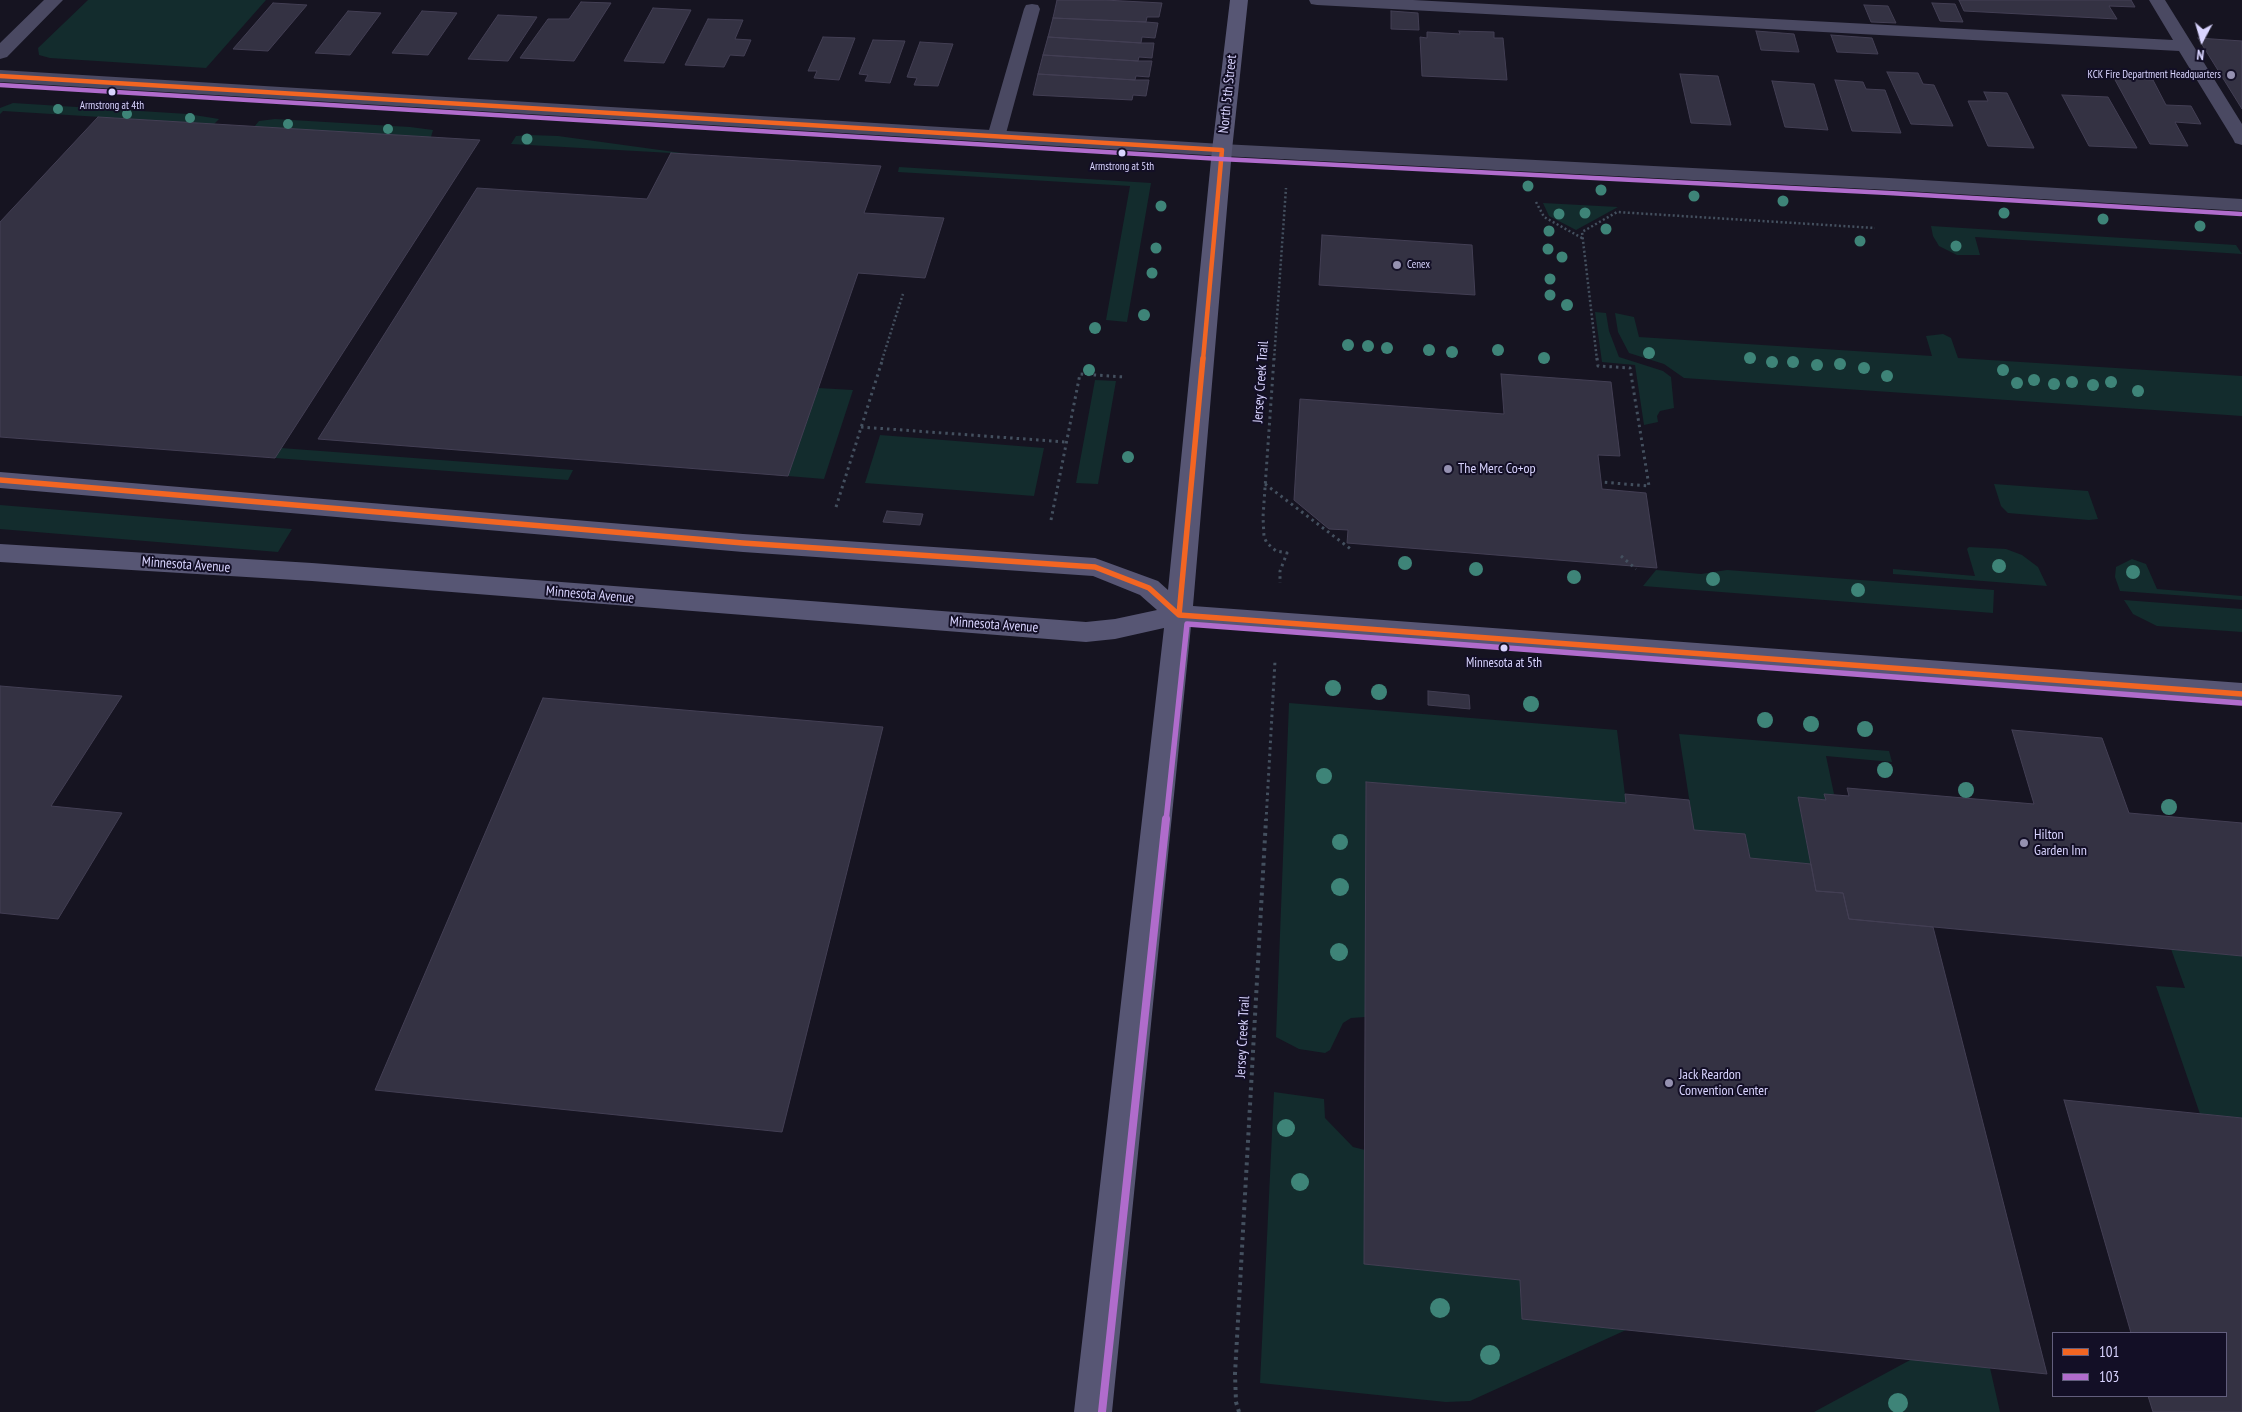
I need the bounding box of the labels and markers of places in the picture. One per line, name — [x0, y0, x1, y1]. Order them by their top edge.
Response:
place label: KCK Fire Department Headquarters — [2087, 68, 2221, 82]
marker: KCK Fire Department Headquarters — [2225, 69, 2237, 81]
marker: Armstrong at 4th — [107, 87, 117, 97]
place label: Armstrong at 4th — [80, 99, 144, 113]
marker: Armstrong at 5th — [1117, 148, 1127, 158]
place label: Armstrong at 5th — [1090, 160, 1154, 174]
place label: Cenex — [1407, 258, 1430, 272]
marker: Cenex — [1391, 259, 1403, 271]
place label: The Merc Co+op — [1458, 461, 1536, 477]
marker: The Merc Co+op — [1442, 463, 1454, 475]
marker: Minnesota at 5th — [1499, 643, 1509, 653]
place label: Minnesota at 5th — [1466, 655, 1542, 671]
place label: Hilton Garden Inn — [2034, 827, 2087, 860]
marker: Hilton Garden Inn — [2018, 837, 2030, 849]
place label: Jack Reardon Convention Center — [1679, 1067, 1768, 1100]
marker: Jack Reardon Convention Center — [1663, 1077, 1675, 1089]

